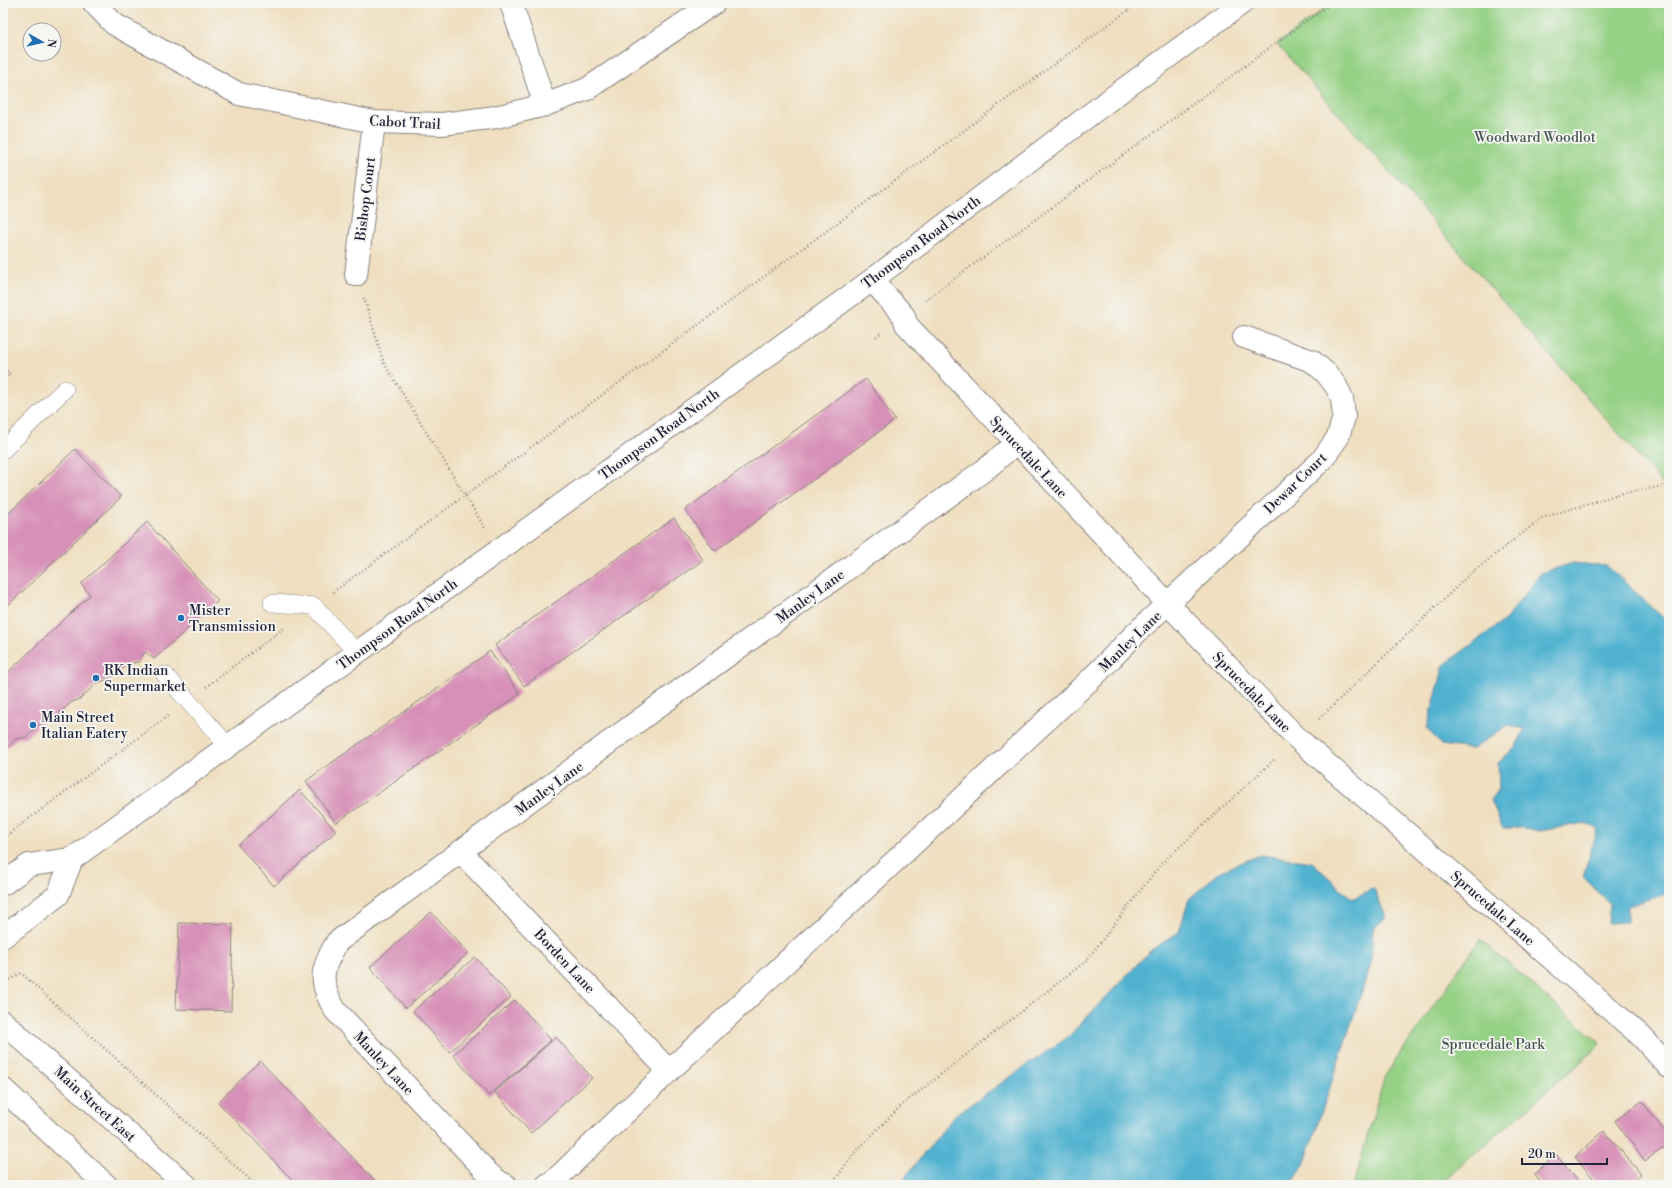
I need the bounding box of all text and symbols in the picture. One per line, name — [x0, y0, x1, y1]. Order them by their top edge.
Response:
north arrow — [22, 22, 62, 62]
text: N — [43, 38, 58, 49]
street label: Cabot Trail — [369, 112, 441, 134]
park label: Woodward Woodlot — [1473, 129, 1596, 147]
street label: Bishop Court — [352, 156, 380, 243]
street label: Thompson Road North — [858, 192, 985, 294]
street label: Thompson Road North — [596, 385, 724, 485]
street label: Sprucedale Lane — [986, 413, 1071, 502]
street label: Dewar Court — [1260, 449, 1331, 518]
street label: Manley Lane — [773, 566, 848, 628]
street label: Thompson Road North — [334, 575, 462, 675]
place label: Mister Transmission — [189, 602, 276, 636]
street label: Manley Lane — [1096, 607, 1166, 676]
marker: Mister Transmission — [176, 613, 186, 623]
street label: Sprucedale Lane — [1208, 648, 1294, 737]
place label: RK Indian Supermarket — [104, 662, 186, 696]
marker: RK Indian Supermarket — [91, 673, 101, 683]
place label: Main Street Italian Eatery — [41, 709, 128, 743]
marker: Main Street Italian Eatery — [28, 720, 38, 730]
street label: Manley Lane — [512, 758, 587, 820]
street label: Sprucedale Lane — [1447, 867, 1538, 950]
street label: Borden Lane — [529, 925, 599, 998]
street label: Manley Lane — [349, 1028, 417, 1099]
park label: Sprucedale Park — [1442, 1036, 1545, 1054]
street label: Main Street East — [50, 1063, 139, 1146]
scale bar — [1522, 1140, 1607, 1166]
text: 20 m — [1528, 1147, 1556, 1162]

